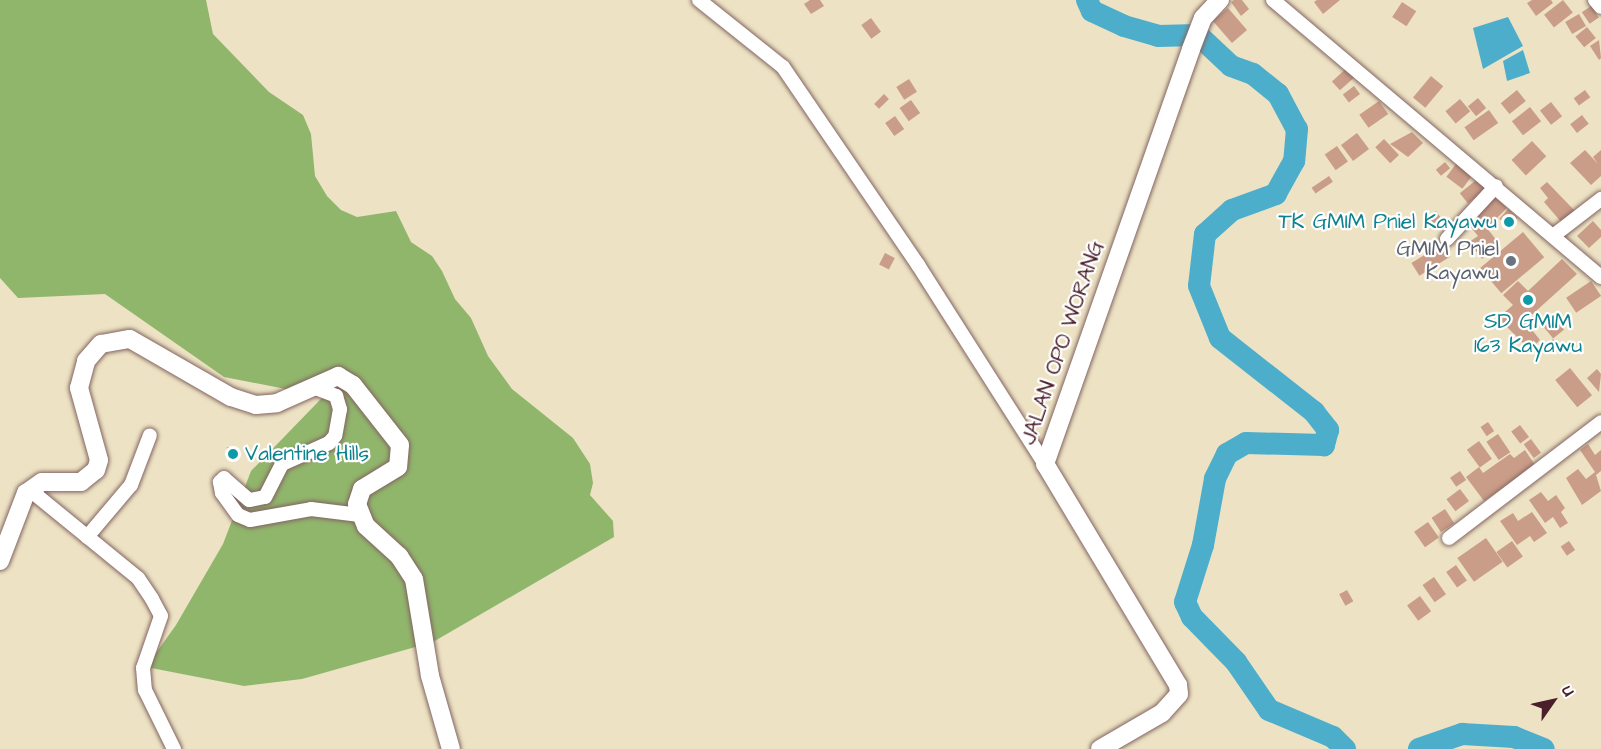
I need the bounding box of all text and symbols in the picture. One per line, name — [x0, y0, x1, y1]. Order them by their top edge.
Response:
place label: TK GMIM Pniel Kayawu — [1279, 209, 1497, 235]
marker: TK GMIM Pniel Kayawu — [1502, 215, 1516, 229]
place label: GMIM Pniel Kayawu — [1396, 236, 1499, 286]
street label: JALAN OPO WORANG — [1016, 238, 1110, 448]
marker: GMIM Pniel Kayawu — [1504, 254, 1518, 268]
marker: SD GMIM 163 Kayawu — [1521, 293, 1535, 307]
place label: SD GMIM 163 Kayawu — [1474, 309, 1582, 359]
place label: Valentine Hills — [245, 441, 369, 467]
marker: Valentine Hills — [226, 447, 240, 461]
north arrow — [1523, 671, 1583, 731]
text: U — [1556, 681, 1580, 701]

